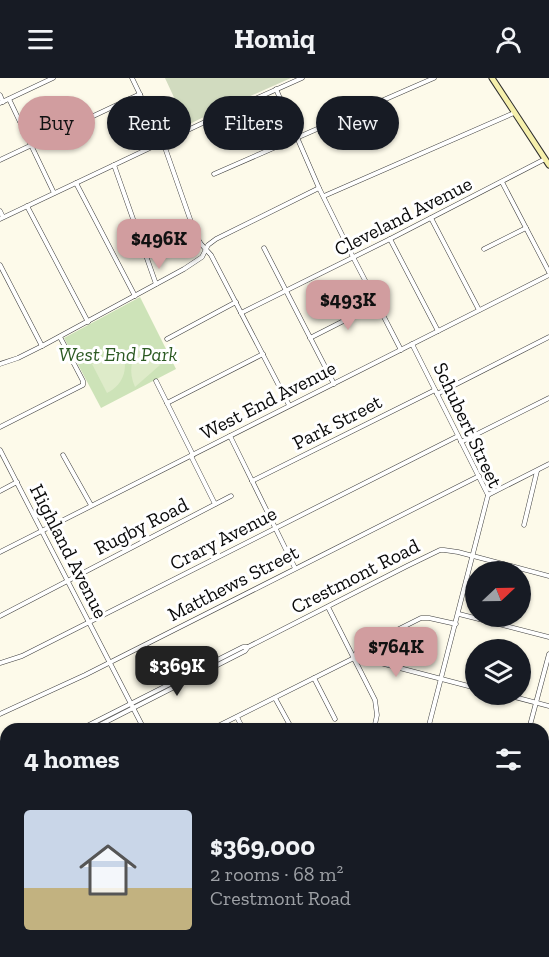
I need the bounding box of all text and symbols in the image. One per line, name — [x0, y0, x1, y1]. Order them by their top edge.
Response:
icon: menu — [24, 23, 57, 56]
text: Homiq — [234, 23, 315, 55]
icon: person — [492, 23, 525, 56]
chip: Buy — [18, 96, 95, 150]
chip: Rent — [107, 96, 191, 150]
chip: Filters — [203, 96, 304, 150]
chip: New — [316, 96, 399, 150]
street label: Cleveland Avenue — [330, 171, 476, 261]
pin: $496K — [117, 219, 201, 270]
text: $496K — [131, 226, 187, 250]
pin: $493K — [306, 280, 390, 331]
text: $493K — [320, 287, 376, 311]
park label: West End Park — [59, 342, 178, 366]
street label: West End Avenue — [196, 355, 340, 445]
street label: Schubert Street — [428, 359, 508, 492]
street label: Park Street — [288, 389, 386, 455]
street label: Highland Avenue — [25, 480, 113, 622]
street label: Rugby Road — [90, 492, 192, 560]
street label: Crary Avenue — [166, 501, 280, 575]
street label: Crestmont Road — [287, 533, 423, 619]
street label: Matthews Street — [164, 539, 303, 626]
north arrow — [465, 561, 531, 627]
map controls — [465, 561, 531, 705]
pin: $764K — [354, 627, 438, 678]
text: $764K — [368, 634, 424, 658]
button: layers — [465, 639, 531, 705]
pin: $369K — [135, 646, 219, 697]
text: $369K — [149, 653, 205, 677]
text: 4 homes — [24, 743, 120, 775]
icon: filters — [492, 743, 525, 776]
text: $369,000 — [210, 830, 315, 862]
icon: home — [72, 834, 144, 906]
text: 2 rooms · 68 m² — [210, 862, 343, 886]
text: Crestmont Road — [210, 886, 351, 910]

